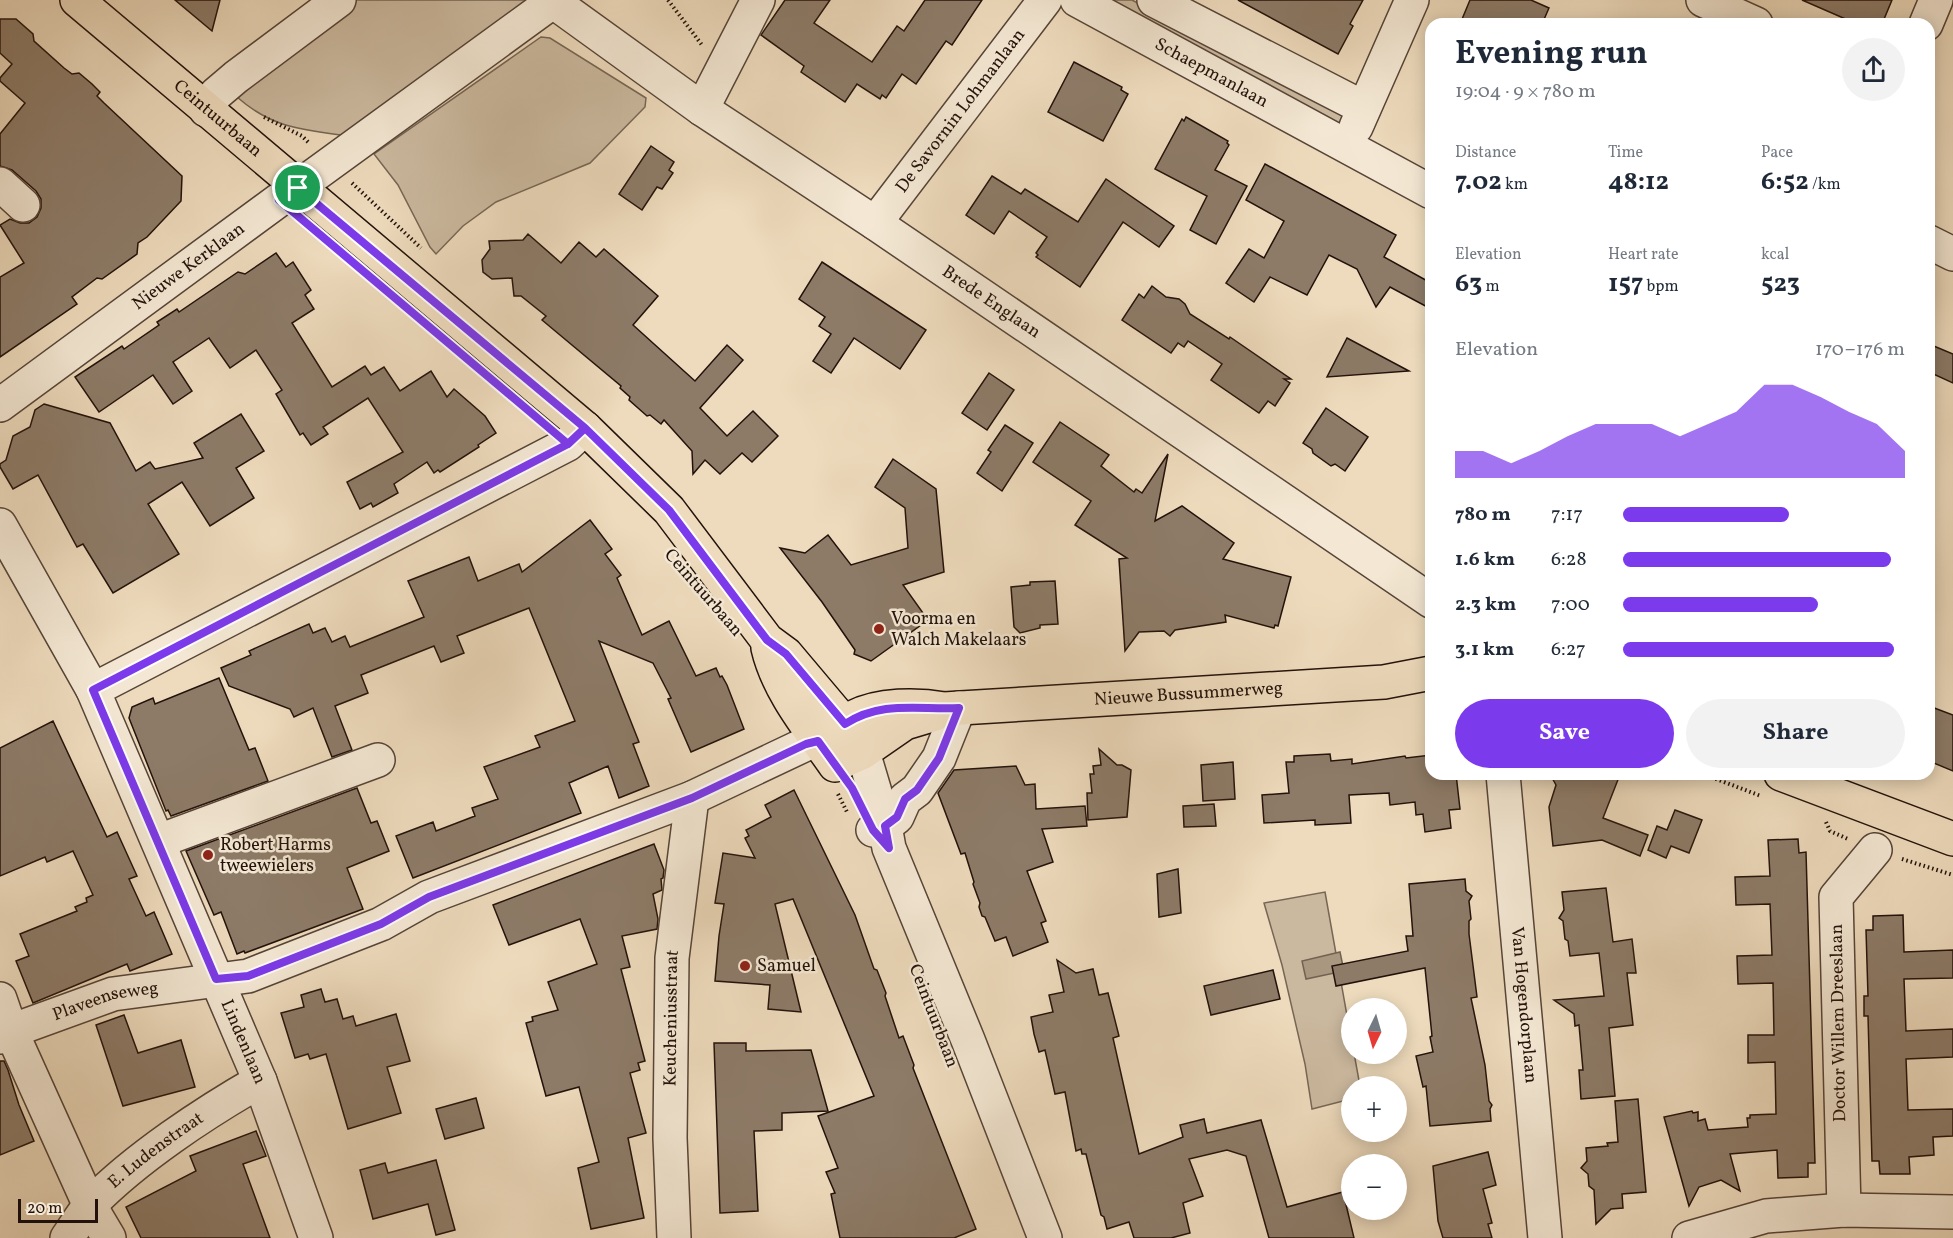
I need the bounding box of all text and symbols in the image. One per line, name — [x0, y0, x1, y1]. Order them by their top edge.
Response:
street label: De Savornin Lohmanlaan — [890, 23, 1031, 198]
street label: Schaepmanlaan — [1150, 32, 1273, 114]
text: Evening run — [1455, 32, 1648, 78]
button: share — [1842, 38, 1905, 101]
street label: Ceintuurbaan — [168, 74, 268, 163]
text: 19:04 · 9 × 780 m — [1455, 78, 1596, 106]
text: Distance — [1455, 142, 1516, 164]
text: Time — [1608, 142, 1643, 164]
text: Pace — [1761, 142, 1793, 164]
pin — [272, 162, 323, 213]
text: 7.02 — [1455, 164, 1502, 200]
text: 48:12 — [1608, 164, 1669, 200]
text: 6:52 — [1761, 164, 1809, 200]
icon: arrive — [281, 171, 314, 204]
text: km — [1502, 174, 1528, 196]
text: /km — [1809, 174, 1841, 196]
street label: Nieuwe Kerklaan — [127, 216, 250, 316]
text: Elevation — [1455, 244, 1522, 266]
text: Heart rate — [1608, 244, 1679, 266]
text: kcal — [1761, 244, 1789, 266]
street label: Brede Englaan — [937, 260, 1046, 345]
text: 63 — [1455, 266, 1482, 302]
text: 157 — [1608, 266, 1643, 302]
text: 523 — [1761, 266, 1800, 302]
text: m — [1482, 276, 1500, 298]
text: bpm — [1643, 276, 1679, 298]
text: Elevation — [1455, 336, 1538, 364]
text: 170–176 m — [1815, 336, 1905, 364]
text: 780 m — [1455, 501, 1511, 529]
text: 7:17 — [1551, 501, 1583, 529]
street label: Ceintuurbaan — [658, 544, 748, 643]
text: 1.6 km — [1455, 546, 1515, 574]
text: 6:28 — [1551, 546, 1587, 574]
text: 2.3 km — [1455, 591, 1516, 619]
text: 7:00 — [1551, 591, 1590, 619]
place label: Voorma en Walch Makelaars — [891, 607, 1026, 653]
marker: Voorma en Walch Makelaars — [872, 622, 886, 636]
text: 3.1 km — [1455, 636, 1514, 664]
text: 6:27 — [1551, 636, 1586, 664]
street label: Nieuwe Bussummerweg — [1093, 676, 1284, 712]
button: Save — [1455, 699, 1674, 768]
button: Share — [1686, 699, 1905, 768]
place label: Robert Harms tweewielers — [220, 833, 331, 879]
marker: Robert Harms tweewielers — [201, 848, 215, 862]
street label: Doctor Willem Dreeslaan — [1825, 923, 1853, 1122]
street label: Van Hogendorplaan — [1504, 926, 1543, 1085]
street label: Keucheniusstraat — [658, 948, 685, 1087]
place label: Samuel — [757, 954, 816, 979]
marker: Samuel — [738, 959, 752, 973]
street label: Ceintuurbaan — [902, 961, 964, 1072]
street label: Plaveenseweg — [49, 976, 160, 1027]
street label: Lindenlaan — [214, 996, 273, 1088]
north arrow — [1341, 998, 1407, 1064]
map controls — [1341, 998, 1407, 1220]
button: + — [1341, 1076, 1407, 1142]
street label: E. Ludenstraat — [102, 1106, 209, 1195]
button: − — [1341, 1154, 1407, 1220]
scale bar — [18, 1196, 98, 1224]
text: 20 m — [27, 1198, 62, 1220]

